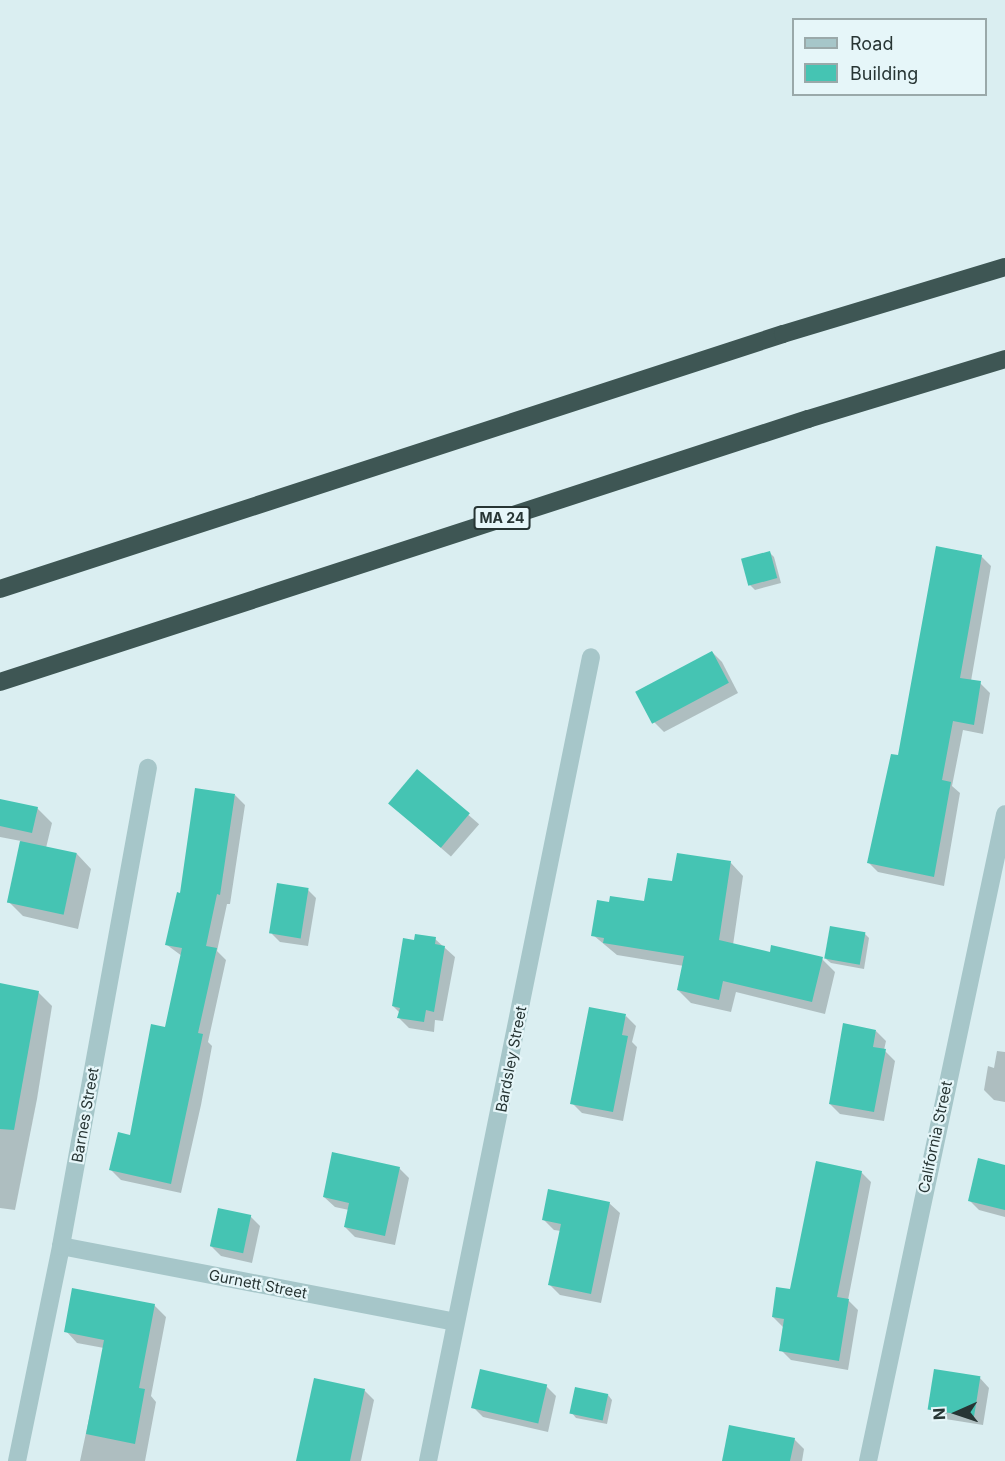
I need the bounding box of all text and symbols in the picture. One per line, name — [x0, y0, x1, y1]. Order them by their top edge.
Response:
legend — [792, 18, 987, 96]
text: Road — [850, 33, 893, 54]
text: Building — [850, 63, 918, 84]
road number: MA 24 — [474, 507, 530, 529]
street label: Bardsley Street — [492, 1004, 530, 1114]
street label: Barnes Street — [68, 1066, 102, 1164]
street label: California Street — [914, 1079, 956, 1195]
street label: Gurnett Street — [207, 1266, 309, 1302]
north arrow — [927, 1383, 987, 1443]
text: N — [929, 1407, 949, 1421]

